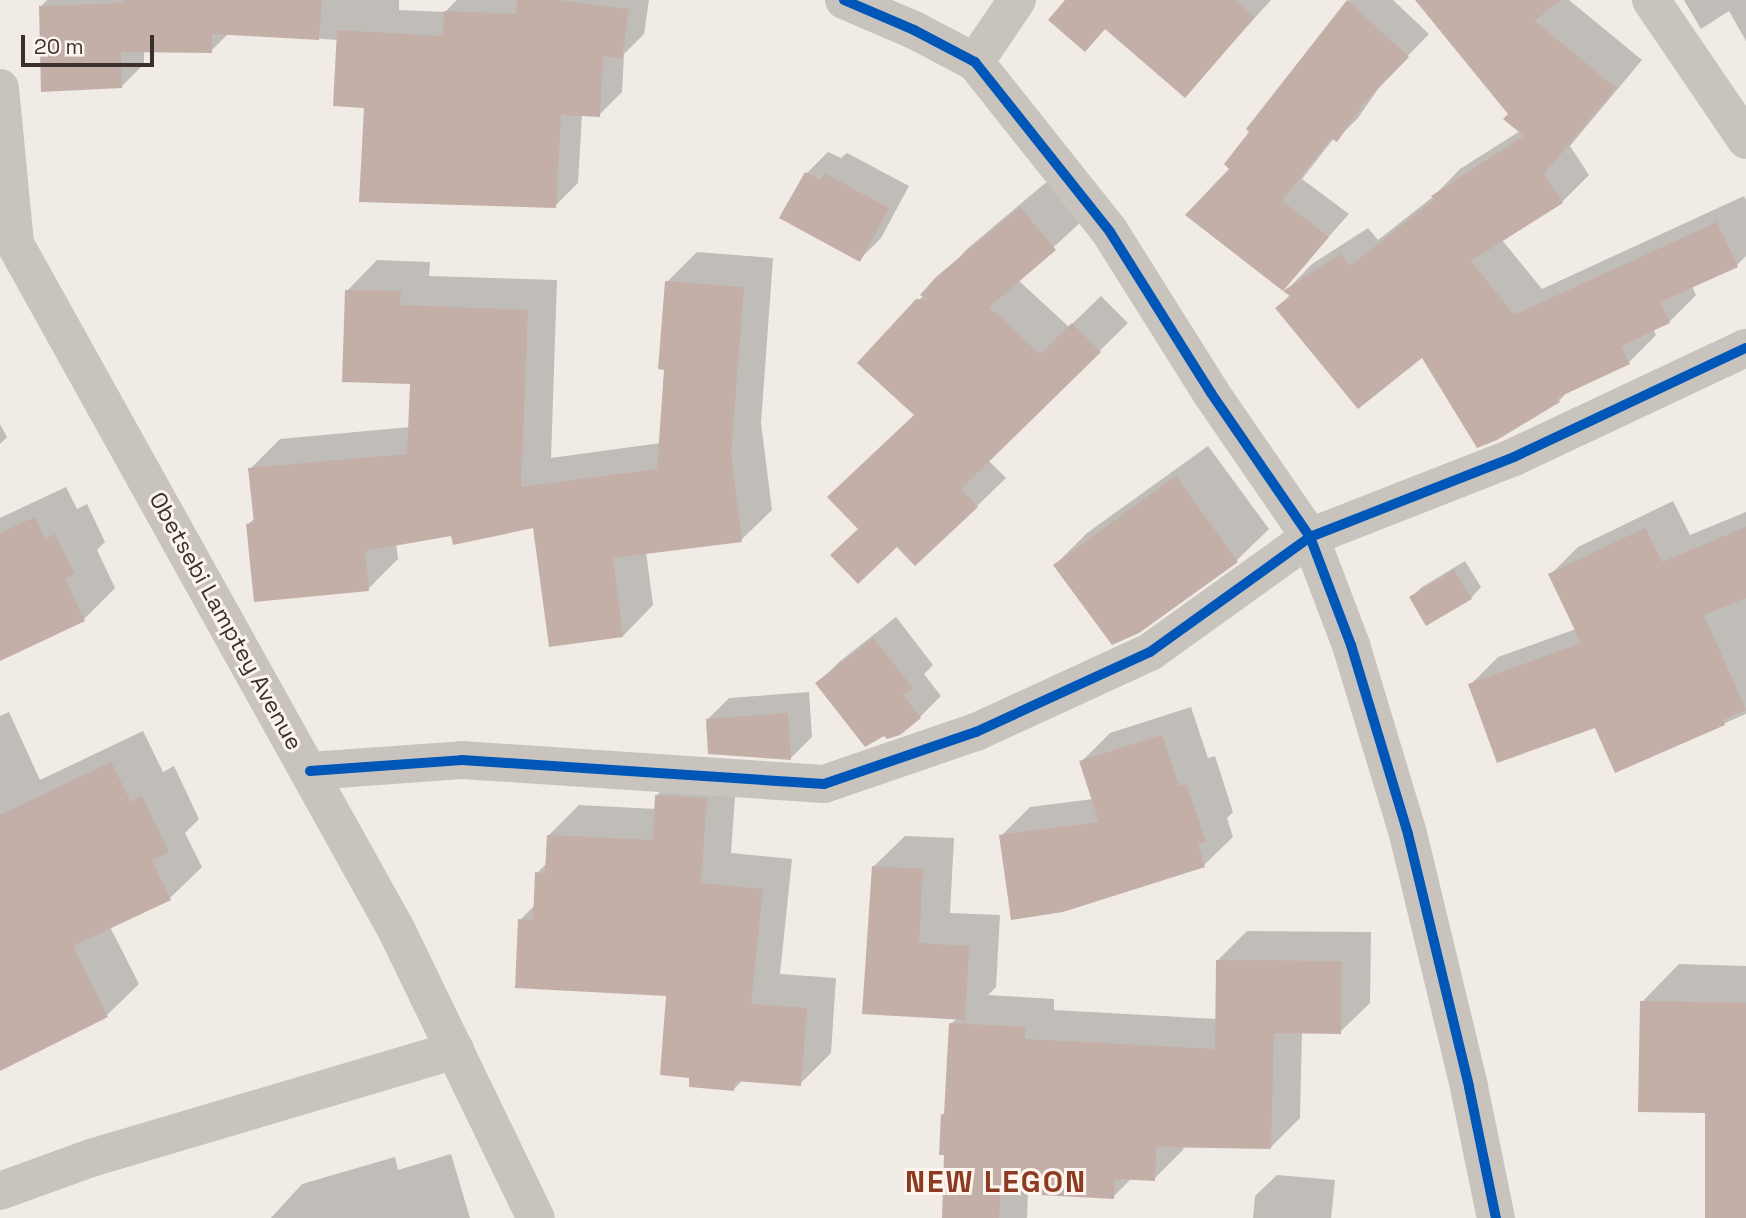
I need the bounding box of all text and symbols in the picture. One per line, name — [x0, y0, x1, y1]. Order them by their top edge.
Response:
scale bar — [24, 21, 158, 65]
text: 20 m — [34, 33, 84, 60]
street label: Obetsebi Lamptey Avenue — [143, 487, 309, 755]
district label: NEW LEGON — [906, 1164, 1086, 1200]

